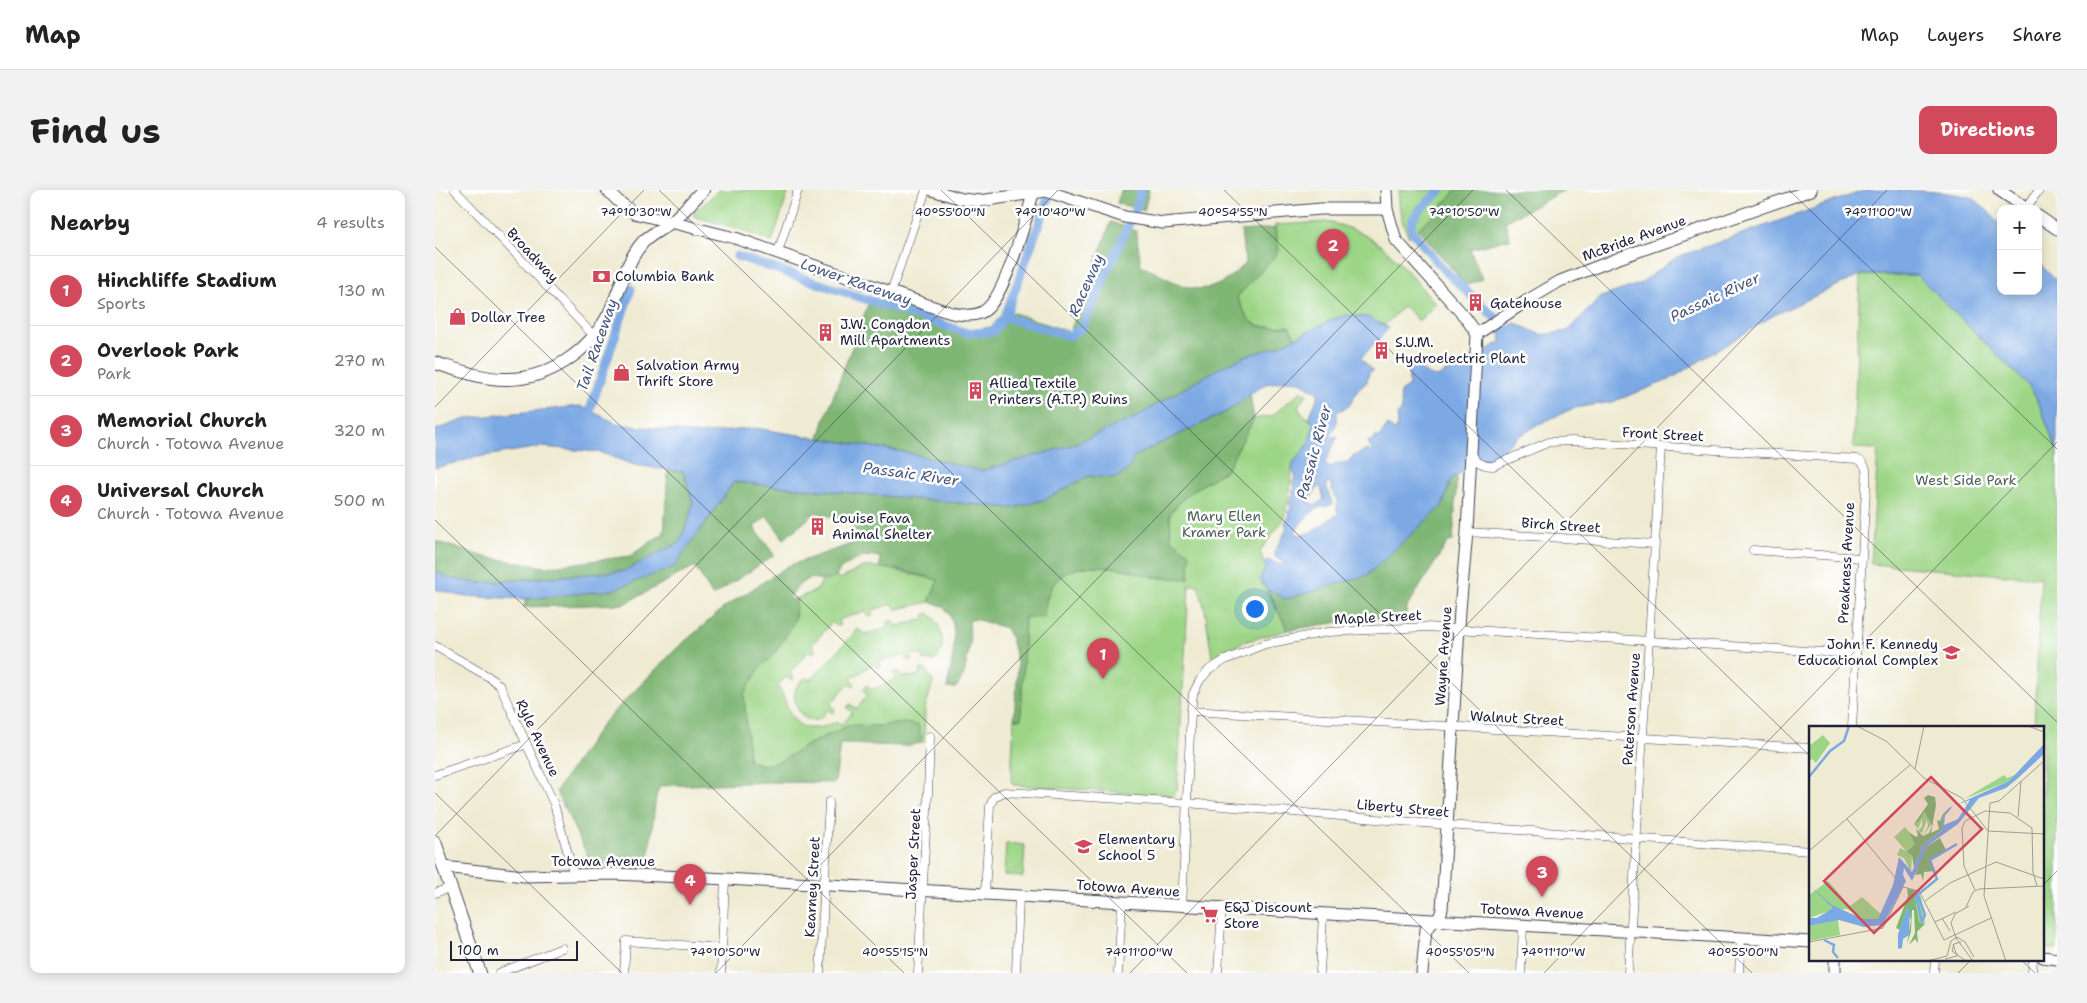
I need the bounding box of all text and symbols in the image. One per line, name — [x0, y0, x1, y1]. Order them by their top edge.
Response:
text: Map — [25, 19, 81, 51]
text: Map — [1861, 23, 1899, 47]
text: Layers — [1927, 23, 1984, 47]
text: Share — [2012, 23, 2062, 47]
button: Directions — [1919, 106, 2057, 154]
text: Find us — [30, 107, 161, 154]
text: 74°10'30"W — [600, 204, 672, 220]
text: 40°55'00"N — [915, 204, 985, 220]
text: 74°10'40"W — [1014, 204, 1086, 220]
text: 40°54'55"N — [1198, 204, 1268, 220]
text: 74°10'50"W — [1428, 204, 1500, 220]
text: 74°11'00"W — [1844, 204, 1912, 220]
map controls — [1997, 205, 2042, 295]
button: + — [1997, 205, 2042, 250]
text: Nearby — [50, 209, 130, 237]
street label: McBride Avenue — [1580, 211, 1688, 265]
text: 4 results — [316, 212, 385, 233]
street label: Broadway — [503, 224, 563, 286]
pin: 2 — [1317, 229, 1349, 270]
button: − — [1997, 250, 2042, 295]
water label: Raceway — [1063, 251, 1109, 319]
water label: Lower Raceway — [798, 254, 914, 310]
bank icon: Columbia Bank — [591, 266, 611, 286]
place label: Columbia Bank — [615, 267, 715, 285]
water label: Passaic River — [1667, 267, 1764, 326]
text: Hinchliffe Stadium — [97, 268, 277, 293]
text: 1 — [62, 280, 70, 301]
text: 130 m — [338, 280, 385, 301]
text: Sports — [97, 293, 146, 314]
building icon: Gatehouse — [1466, 293, 1486, 313]
place label: Gatehouse — [1490, 294, 1562, 312]
water label: Tail Raceway — [572, 296, 622, 394]
shop icon: Dollar Tree — [447, 307, 467, 327]
place label: Dollar Tree — [471, 308, 546, 326]
place label: J.W. Congdon Mill Apartments — [840, 315, 950, 349]
building icon: J.W. Congdon Mill Apartments — [816, 322, 836, 342]
place label: S.U.M. Hydroelectric Plant — [1395, 333, 1526, 367]
text: Overlook Park — [97, 338, 239, 363]
building icon: S.U.M. Hydroelectric Plant — [1371, 340, 1391, 360]
text: 2 — [60, 350, 72, 371]
text: 270 m — [334, 350, 385, 371]
place label: Salvation Army Thrift Store — [636, 356, 740, 390]
text: Park — [97, 363, 131, 384]
shop icon: Salvation Army Thrift Store — [612, 363, 632, 383]
place label: Allied Textile Printers (A.T.P.) Ruins — [989, 374, 1128, 408]
building icon: Allied Textile Printers (A.T.P.) Ruins — [965, 381, 985, 401]
water label: Passaic River — [1292, 402, 1336, 501]
text: Memorial Church — [97, 408, 267, 433]
text: 3 — [60, 420, 72, 441]
text: 320 m — [334, 420, 385, 441]
street label: Front Street — [1622, 423, 1704, 445]
text: Church · Totowa Avenue — [97, 433, 284, 454]
water label: Passaic River — [862, 457, 961, 491]
park label: West Side Park — [1915, 471, 2017, 489]
text: Universal Church — [97, 478, 264, 503]
text: 4 — [60, 490, 72, 511]
text: 500 m — [334, 490, 385, 511]
street label: Preakness Avenue — [1834, 502, 1858, 624]
text: Church · Totowa Avenue — [97, 503, 284, 524]
park label: Mary Ellen Kramer Park — [1182, 507, 1266, 541]
place label: Louise Fava Animal Shelter — [832, 509, 932, 543]
street label: Birch Street — [1521, 513, 1601, 537]
building icon: Louise Fava Animal Shelter — [808, 516, 828, 536]
your location — [1242, 596, 1268, 622]
street label: Wayne Avenue — [1431, 605, 1455, 706]
street label: Maple Street — [1334, 606, 1422, 628]
place label: John F. Kennedy Educational Complex — [1798, 635, 1938, 669]
pin: 1 — [1087, 638, 1119, 679]
school or university icon: John F. Kennedy Educational Complex — [1942, 642, 1962, 662]
street label: Paterson Avenue — [1618, 652, 1644, 766]
street label: Ryle Avenue — [512, 696, 564, 780]
street label: Walnut Street — [1469, 707, 1565, 729]
inset map — [1809, 726, 2045, 960]
street label: Liberty Street — [1356, 795, 1450, 821]
street label: Jasper Street — [902, 808, 924, 900]
place label: Elementary School 5 — [1098, 830, 1175, 864]
street label: Kearney Street — [800, 836, 824, 938]
school or university icon: Elementary School 5 — [1074, 837, 1094, 857]
street label: Totowa Avenue — [551, 852, 655, 870]
pin: 3 — [1526, 856, 1558, 897]
pin: 4 — [674, 864, 706, 905]
street label: Totowa Avenue — [1075, 875, 1181, 901]
place label: E&J Discount Store — [1224, 898, 1312, 932]
street label: Totowa Avenue — [1480, 899, 1585, 923]
supermarket icon: E&J Discount Store — [1200, 905, 1220, 925]
scale bar — [450, 938, 577, 961]
text: 100 m — [457, 941, 499, 959]
text: 74°10'50"W — [689, 944, 761, 960]
text: 40°55'15"N — [862, 944, 928, 960]
text: 74°11'00"W — [1105, 944, 1173, 960]
text: 40°55'05"N — [1425, 944, 1495, 960]
text: 74°11'10"W — [1521, 944, 1586, 960]
text: 40°55'00"N — [1708, 944, 1778, 960]

